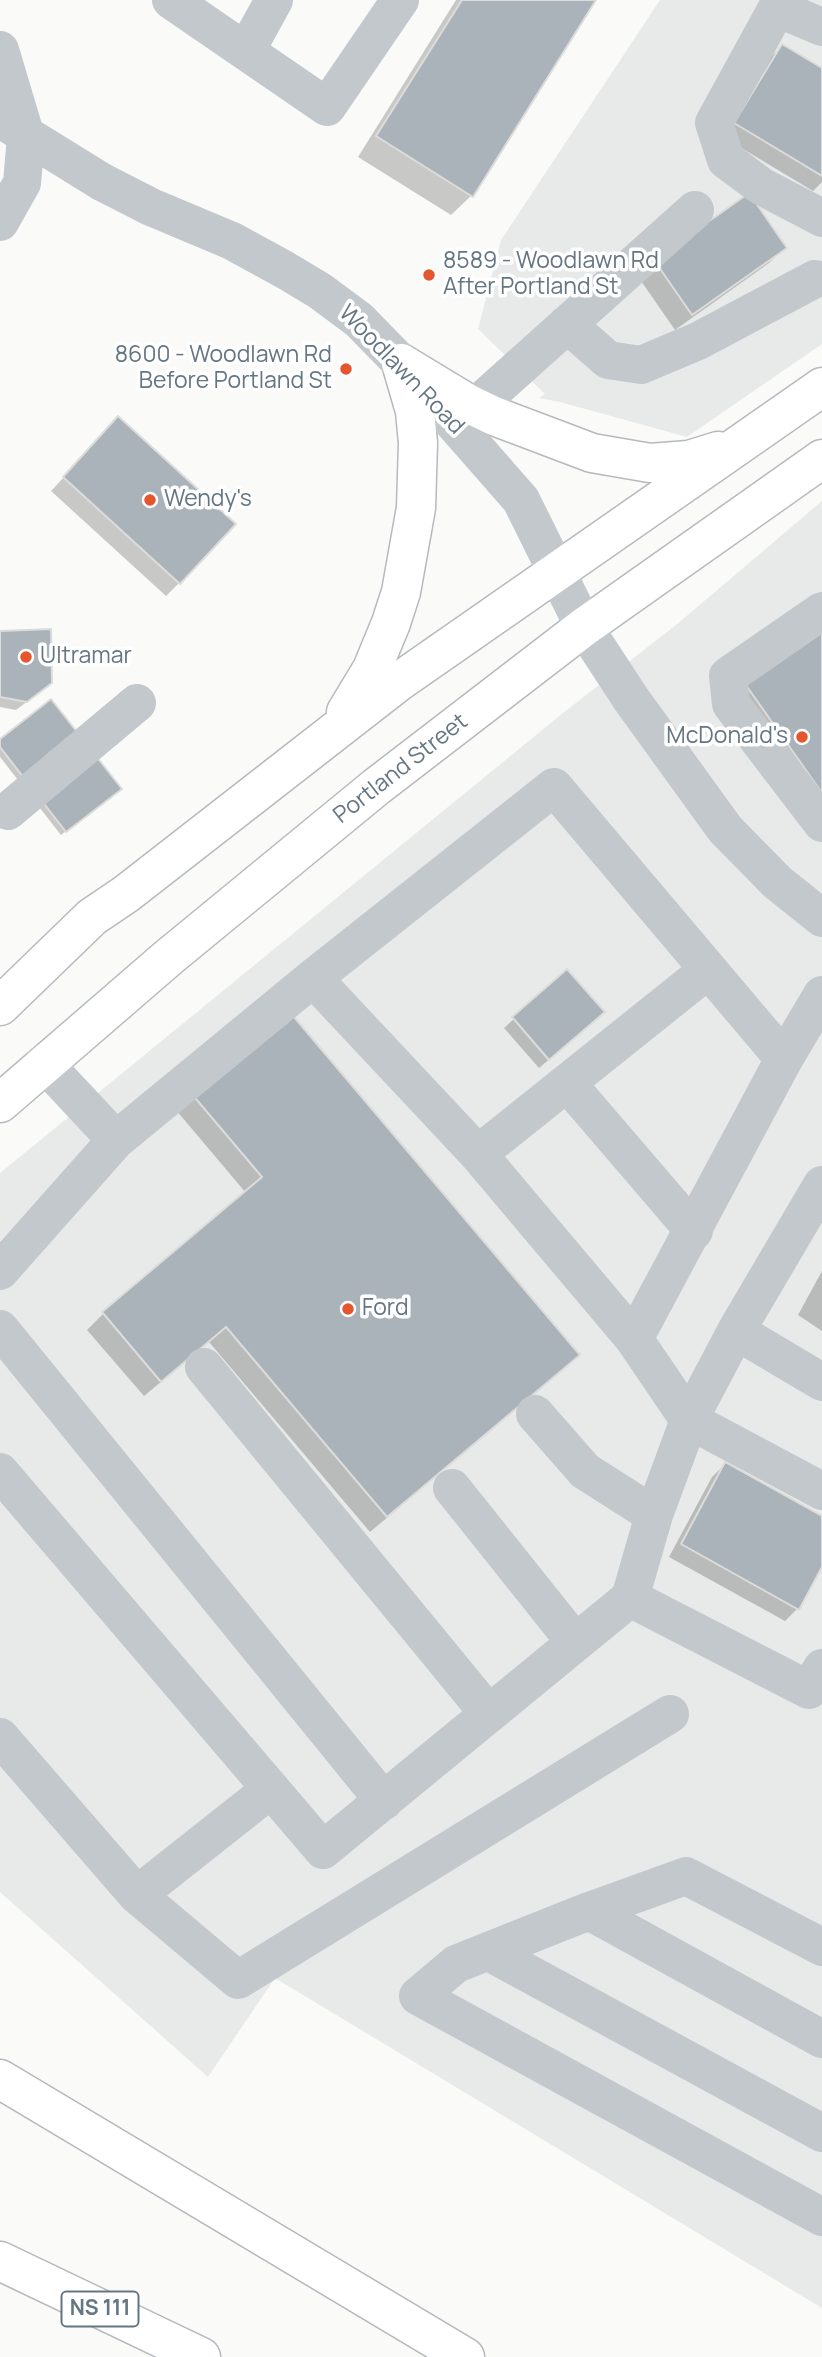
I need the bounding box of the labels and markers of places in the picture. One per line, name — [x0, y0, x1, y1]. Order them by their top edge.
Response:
place label: 8589 - Woodlawn Rd After Portland St — [443, 248, 659, 302]
marker: 8589 - Woodlawn Rd After Portland St — [421, 267, 437, 283]
place label: 8600 - Woodlawn Rd Before Portland St — [115, 342, 332, 396]
marker: 8600 - Woodlawn Rd Before Portland St — [338, 361, 354, 377]
place label: Wendy's — [164, 486, 252, 514]
marker: Wendy's — [142, 492, 158, 508]
place label: Ultramar — [40, 643, 132, 671]
marker: Ultramar — [18, 649, 34, 665]
place label: McDonald's — [666, 723, 788, 751]
marker: McDonald's — [794, 729, 810, 745]
place label: Ford — [362, 1295, 409, 1323]
marker: Ford — [340, 1301, 356, 1317]

